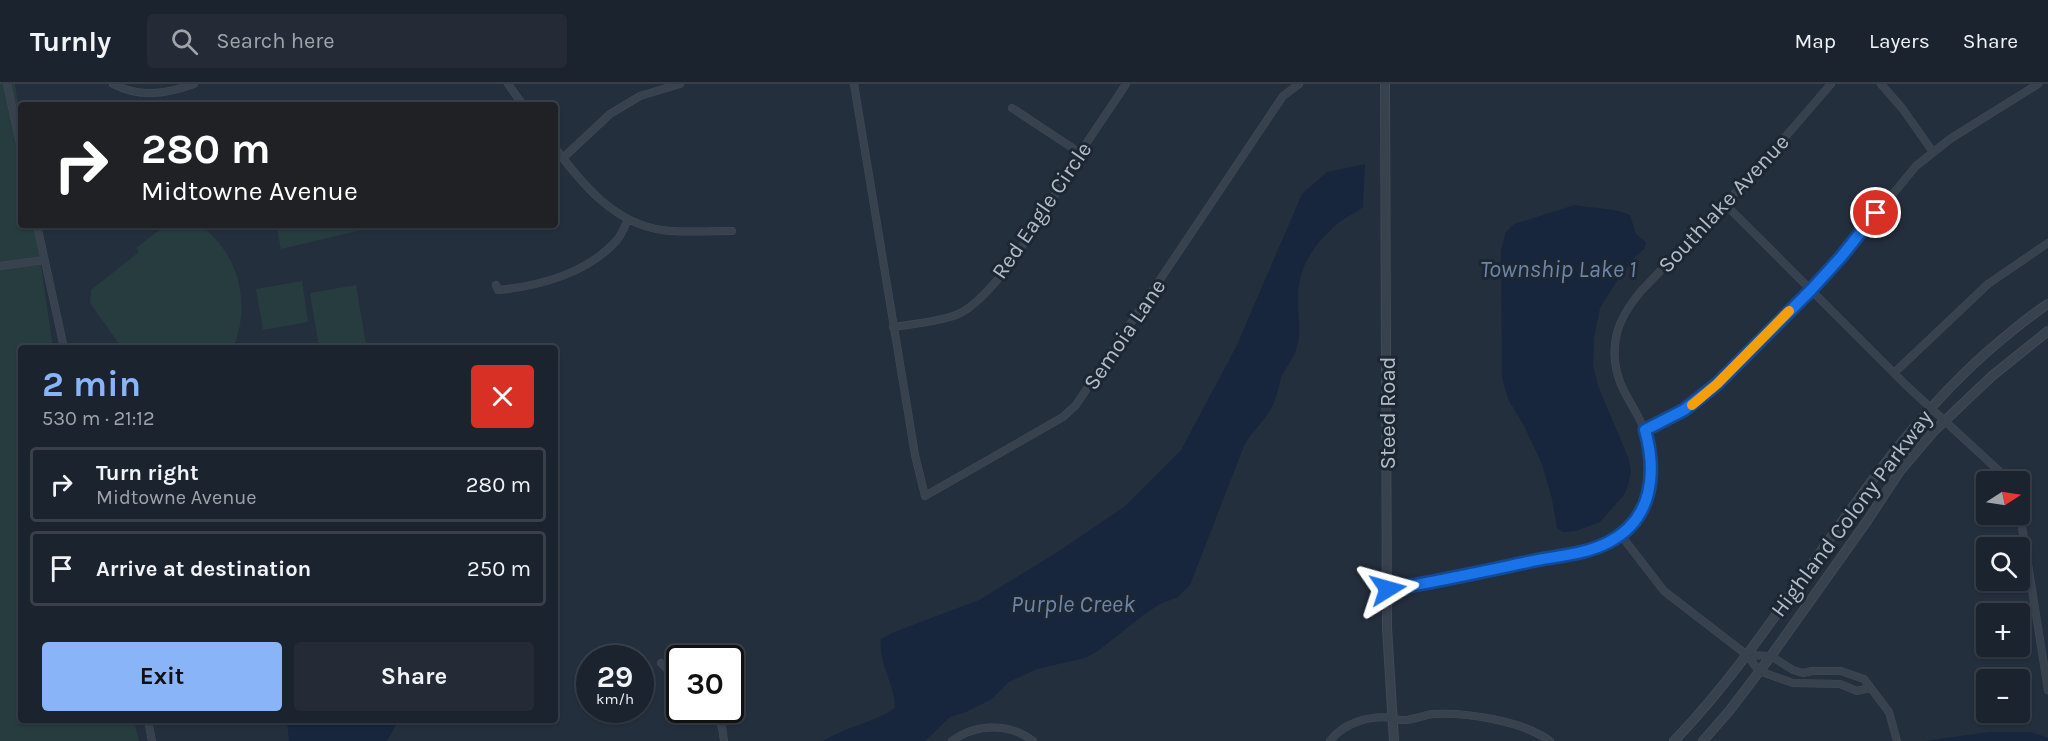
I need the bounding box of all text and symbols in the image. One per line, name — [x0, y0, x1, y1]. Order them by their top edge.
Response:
search box — [147, 14, 567, 68]
text: Turnly — [30, 25, 111, 58]
icon: search — [168, 25, 201, 58]
text: Search here — [216, 28, 335, 54]
text: Map — [1794, 29, 1836, 53]
text: Layers — [1869, 29, 1930, 53]
text: Share — [1963, 29, 2018, 53]
text: 280 m — [141, 124, 271, 174]
icon: right — [42, 126, 120, 204]
street label: Southlake Avenue — [1653, 129, 1795, 278]
street label: Red Eagle Circle — [986, 137, 1097, 284]
text: Midtowne Avenue — [141, 175, 358, 207]
pin — [1850, 187, 1901, 238]
icon: arrive — [1859, 196, 1892, 229]
water label: Township Lake 1 — [1480, 255, 1636, 283]
street label: Semoia Lane — [1078, 274, 1171, 395]
street label: Steed Road — [1375, 356, 1401, 470]
text: 2 min — [42, 363, 141, 405]
button: close — [471, 365, 534, 428]
street label: Highland Colony Parkway — [1766, 405, 1938, 622]
text: 530 m · 21:12 — [42, 407, 155, 430]
text: Turn right — [96, 460, 199, 486]
icon: right — [45, 468, 78, 501]
north arrow — [1976, 471, 2030, 525]
map controls — [1976, 471, 2030, 723]
text: 280 m — [466, 472, 531, 498]
text: Midtowne Avenue — [96, 486, 257, 509]
button: search — [1976, 537, 2030, 591]
icon: arrive — [45, 552, 78, 585]
text: Arrive at destination — [96, 556, 311, 582]
text: 250 m — [467, 556, 531, 582]
position arrow — [1356, 557, 1420, 621]
water label: Purple Creek — [1011, 590, 1136, 618]
button: + — [1976, 603, 2030, 657]
button: Exit — [42, 642, 282, 711]
button: Share — [294, 642, 534, 711]
speed limit sign: 30 — [666, 645, 744, 723]
text: 29 — [597, 659, 633, 695]
button: − — [1976, 669, 2030, 723]
text: km/h — [596, 690, 634, 708]

